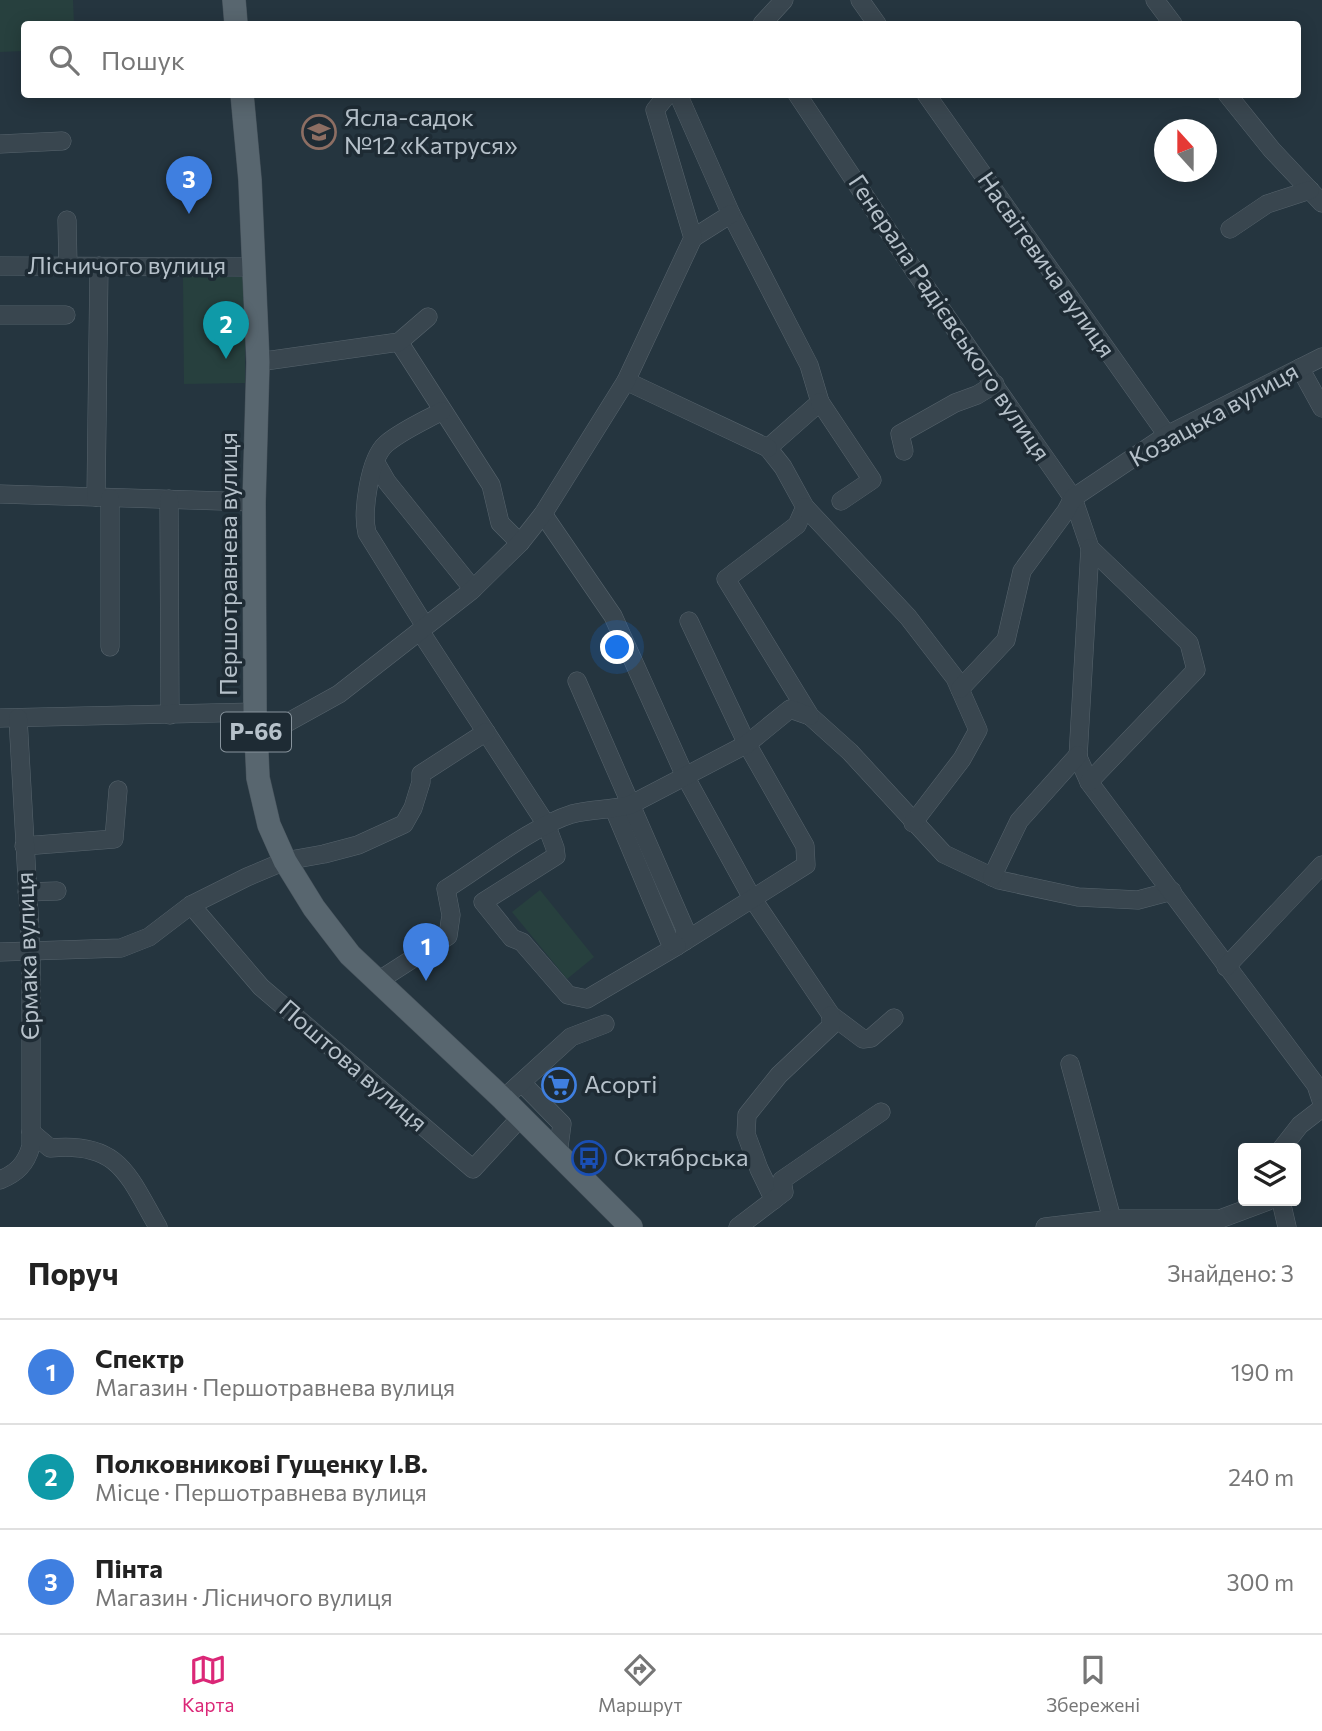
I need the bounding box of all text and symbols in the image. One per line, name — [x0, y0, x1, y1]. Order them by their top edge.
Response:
search box — [21, 21, 1301, 98]
icon: search — [45, 41, 83, 79]
text: Пошук — [101, 44, 185, 75]
place label: Ясла-садок №12 «Катруся» — [344, 102, 518, 159]
school or university icon: Ясла-садок №12 «Катруся» — [300, 113, 338, 151]
north arrow — [1154, 119, 1217, 182]
pin: 3 — [166, 156, 212, 214]
street label: Насвітевича вулиця — [972, 166, 1122, 362]
street label: Генерала Радієвського вулиця — [843, 168, 1057, 466]
street label: Лісничого вулиця — [28, 250, 226, 279]
pin: 2 — [203, 301, 249, 359]
street label: Козацька вулиця — [1124, 355, 1303, 472]
street label: Першотравнева вулиця — [213, 432, 242, 696]
your location — [600, 630, 634, 664]
road number: Р-66 — [221, 712, 291, 752]
street label: Єрмака вулиця — [9, 871, 44, 1041]
pin: 1 — [403, 923, 449, 981]
street label: Поштова вулиця — [274, 993, 434, 1137]
supermarket icon: Асорті — [540, 1066, 578, 1104]
place label: Асорті — [584, 1069, 658, 1098]
bus stop icon: Октябрська — [570, 1139, 608, 1177]
place label: Октябрська — [614, 1142, 748, 1171]
map controls — [1238, 1143, 1301, 1206]
button: layers — [1238, 1143, 1301, 1206]
text: Поруч — [28, 1254, 119, 1291]
text: Знайдено: 3 — [1167, 1259, 1294, 1287]
text: Спектр — [95, 1342, 184, 1373]
text: 1 — [46, 1358, 56, 1386]
text: 190 m — [1231, 1358, 1294, 1386]
text: Магазин · Першотравнева вулиця — [95, 1373, 455, 1401]
text: Полковникові Гущенку І.В. — [95, 1447, 428, 1478]
text: 2 — [44, 1463, 58, 1491]
text: 240 m — [1228, 1463, 1294, 1491]
text: Місце · Першотравнева вулиця — [95, 1478, 427, 1506]
text: Пінта — [95, 1552, 163, 1583]
text: 3 — [44, 1568, 58, 1596]
text: 300 m — [1226, 1568, 1294, 1596]
text: Магазин · Лісничого вулиця — [95, 1583, 392, 1611]
tab: Карта — [182, 1651, 234, 1716]
tab: Маршрут — [598, 1651, 682, 1716]
tab: Збережені — [1046, 1651, 1140, 1716]

